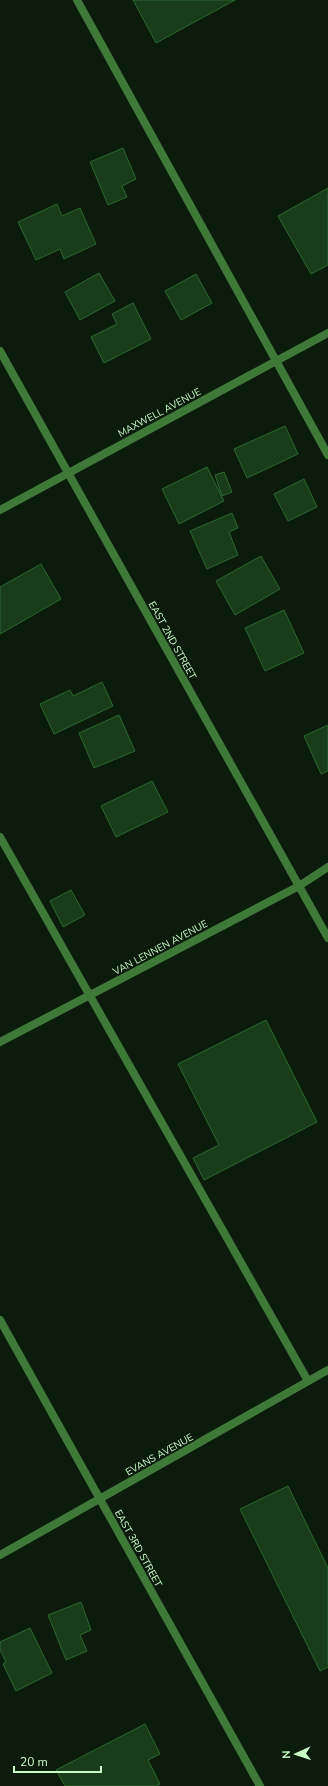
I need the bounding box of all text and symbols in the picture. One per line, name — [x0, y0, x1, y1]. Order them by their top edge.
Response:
street label: MAXWELL AVENUE — [115, 385, 204, 441]
street label: EAST 2ND STREET — [145, 599, 199, 682]
street label: VAN LENNEN AVENUE — [110, 917, 210, 979]
street label: EVANS AVENUE — [123, 1430, 196, 1479]
street label: EAST 3RD STREET — [111, 1507, 165, 1590]
north arrow — [276, 1734, 316, 1774]
scale bar — [14, 1748, 101, 1774]
text: N — [279, 1750, 294, 1759]
text: 20 m — [20, 1754, 48, 1770]

